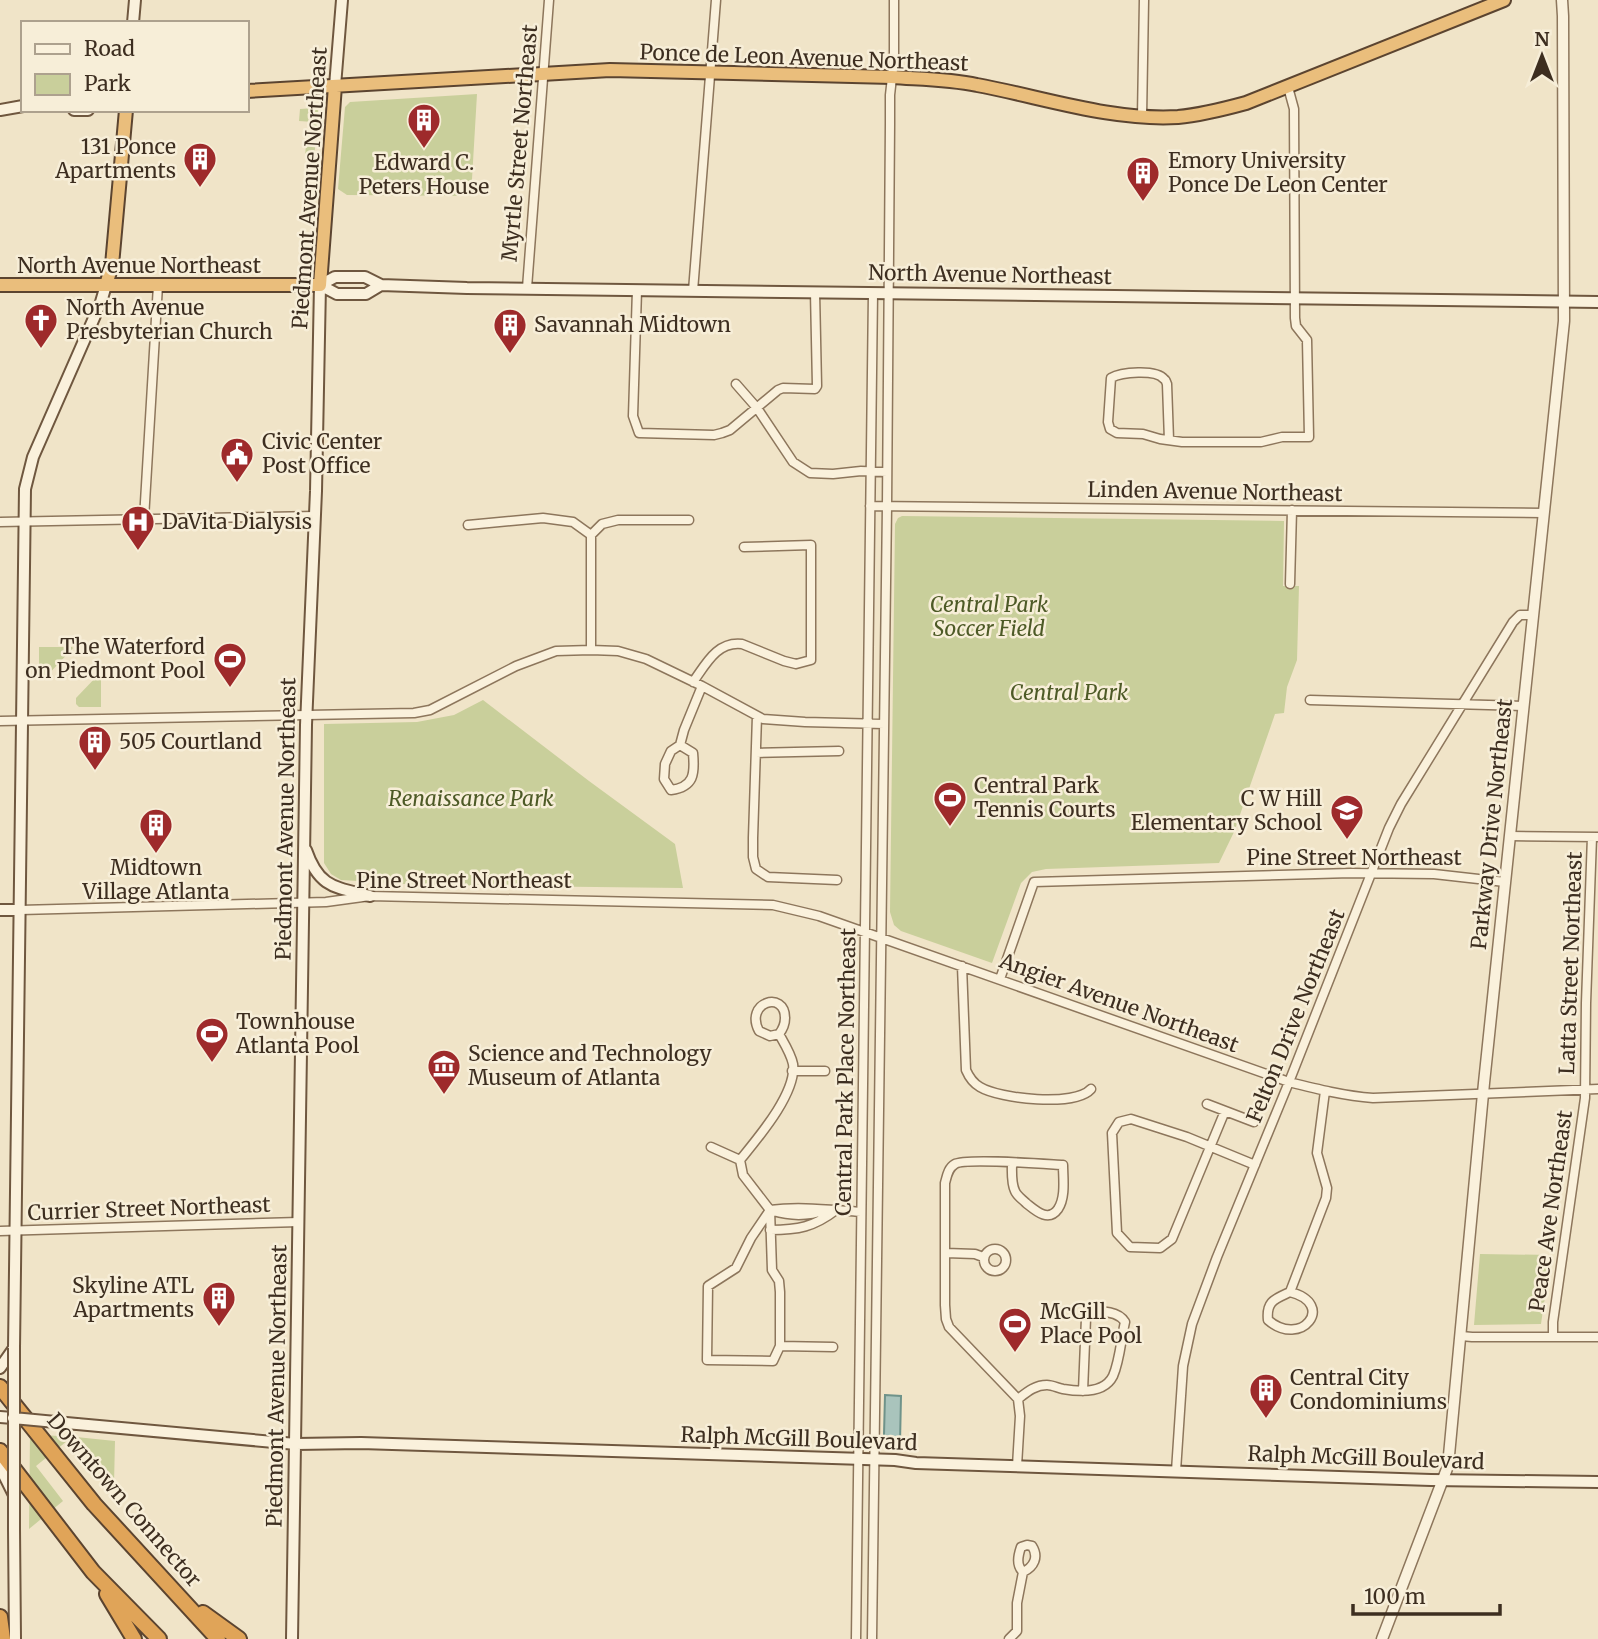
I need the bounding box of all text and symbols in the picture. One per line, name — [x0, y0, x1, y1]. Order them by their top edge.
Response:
legend — [21, 21, 248, 112]
north arrow — [1507, 21, 1577, 91]
street label: Myrtle Street Northeast — [496, 23, 543, 263]
text: N — [1534, 27, 1550, 51]
text: Road — [84, 35, 135, 62]
street label: Ponce de Leon Avenue Northeast — [639, 38, 969, 77]
street label: Piedmont Avenue Northeast — [286, 46, 333, 330]
text: Park — [84, 70, 131, 97]
building icon: Edward C. Peters House — [405, 101, 443, 150]
place label: 131 Ponce Apartments — [54, 133, 176, 184]
building icon: 131 Ponce Apartments — [181, 140, 219, 189]
place label: Emory University Ponce De Leon Center — [1168, 147, 1388, 198]
place label: Edward C. Peters House — [359, 149, 489, 200]
building icon: Emory University Ponce De Leon Center — [1124, 154, 1162, 203]
street label: North Avenue Northeast — [17, 252, 261, 279]
street label: North Avenue Northeast — [868, 259, 1112, 290]
place label: North Avenue Presbyterian Church — [66, 294, 273, 345]
church icon: North Avenue Presbyterian Church — [22, 301, 60, 350]
building icon: Savannah Midtown — [491, 306, 529, 355]
place label: Savannah Midtown — [534, 311, 731, 338]
place label: Civic Center Post Office — [262, 428, 382, 479]
public building icon: Civic Center Post Office — [218, 435, 256, 484]
street label: Linden Avenue Northeast — [1087, 476, 1343, 507]
hospital icon: DaVita Dialysis — [119, 503, 157, 552]
place label: DaVita Dialysis — [162, 508, 312, 535]
park label: Central Park Soccer Field — [930, 591, 1049, 642]
place label: The Waterford on Piedmont Pool — [25, 633, 205, 684]
sports icon: The Waterford on Piedmont Pool — [211, 640, 249, 689]
street label: Piedmont Avenue Northeast — [270, 677, 301, 961]
park label: Central Park — [1010, 679, 1129, 706]
street label: Parkway Drive Northeast — [1465, 697, 1518, 951]
building icon: 505 Courtland — [76, 723, 114, 772]
place label: 505 Courtland — [119, 728, 262, 755]
place label: Central Park Tennis Courts — [974, 772, 1116, 823]
sports icon: Central Park Tennis Courts — [931, 779, 969, 828]
park label: Renaissance Park — [388, 785, 554, 812]
place label: C W Hill Elementary School — [1131, 785, 1323, 836]
school or university icon: C W Hill Elementary School — [1328, 792, 1366, 841]
building icon: Midtown Village Atlanta — [137, 806, 175, 855]
street label: Pine Street Northeast — [1246, 844, 1462, 871]
street label: Latta Street Northeast — [1553, 851, 1588, 1075]
place label: Midtown Village Atlanta — [82, 854, 229, 905]
street label: Pine Street Northeast — [356, 867, 572, 894]
street label: Felton Drive Northeast — [1240, 905, 1351, 1127]
street label: Central Park Place Northeast — [829, 928, 862, 1216]
street label: Angier Avenue Northeast — [995, 946, 1242, 1058]
place label: Townhouse Atlanta Pool — [235, 1008, 360, 1059]
sports icon: Townhouse Atlanta Pool — [193, 1015, 231, 1064]
place label: Science and Technology Museum of Atlanta — [468, 1040, 712, 1091]
museum icon: Science and Technology Museum of Atlanta — [425, 1047, 463, 1096]
street label: Peace Ave Northeast — [1523, 1108, 1578, 1314]
street label: Currier Street Northeast — [27, 1191, 271, 1226]
street label: Piedmont Avenue Northeast — [261, 1244, 292, 1528]
place label: Skyline ATL Apartments — [72, 1272, 194, 1323]
building icon: Skyline ATL Apartments — [200, 1279, 238, 1328]
place label: McGill Place Pool — [1040, 1298, 1143, 1349]
sports icon: McGill Place Pool — [996, 1305, 1034, 1354]
place label: Central City Condominiums — [1290, 1364, 1447, 1415]
building icon: Central City Condominiums — [1247, 1371, 1285, 1420]
street label: Downtown Connector — [41, 1407, 207, 1592]
street label: Ralph McGill Boulevard — [680, 1421, 918, 1456]
street label: Ralph McGill Boulevard — [1247, 1440, 1485, 1475]
scale bar — [1353, 1572, 1500, 1616]
text: 100 m — [1364, 1583, 1426, 1610]

